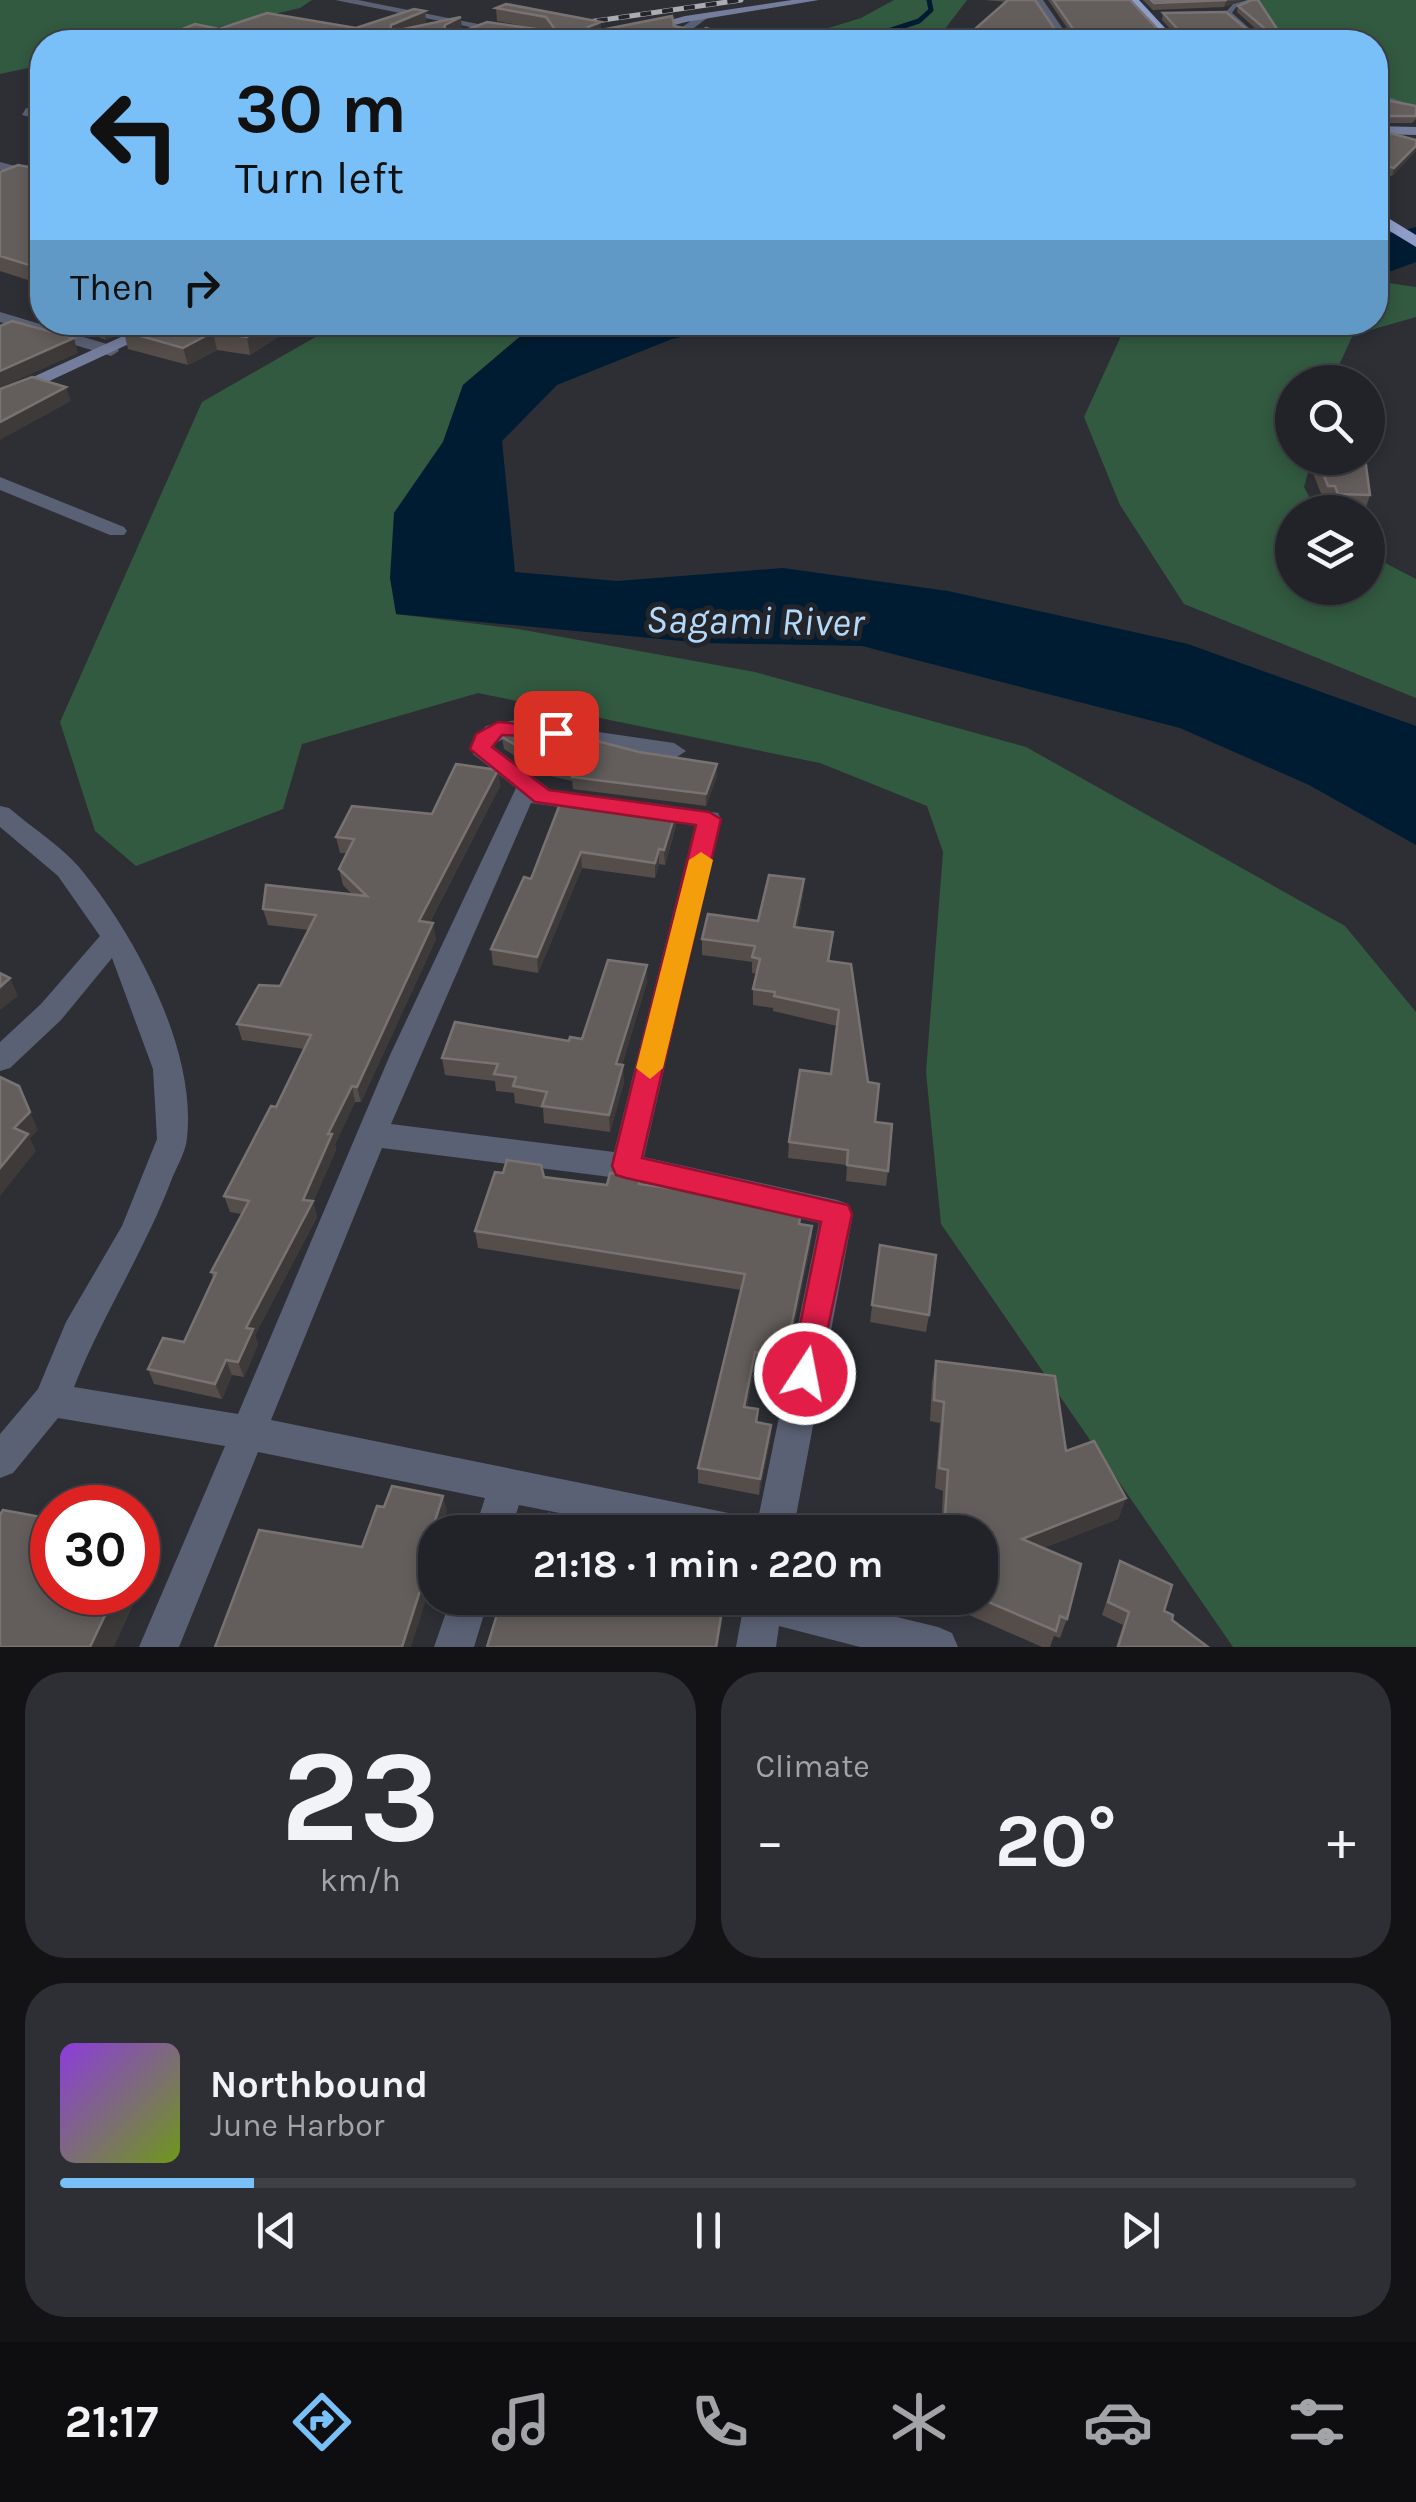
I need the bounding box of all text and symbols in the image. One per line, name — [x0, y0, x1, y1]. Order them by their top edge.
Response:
text: 30 m — [235, 68, 407, 150]
icon: left — [70, 70, 200, 200]
text: Turn left — [235, 152, 404, 204]
icon: right — [174, 260, 229, 315]
text: Then — [70, 265, 154, 310]
map controls — [1275, 365, 1385, 605]
button: search — [1275, 365, 1385, 475]
button: layers — [1275, 495, 1385, 605]
water label: Sagami River — [645, 595, 866, 646]
pin — [514, 691, 599, 776]
icon: arrive — [529, 706, 584, 761]
position arrow — [753, 1322, 857, 1426]
speed limit sign: 30 — [30, 1485, 160, 1615]
text: 21:18 · 1 min · 220 m — [533, 1542, 883, 1587]
text: 23 — [280, 1721, 440, 1873]
text: Climate — [756, 1748, 870, 1785]
text: 20° — [995, 1797, 1117, 1885]
text: − — [756, 1809, 784, 1873]
text: + — [1327, 1809, 1356, 1873]
text: km/h — [320, 1862, 401, 1899]
text: Northbound — [210, 2062, 428, 2107]
text: June Harbor — [210, 2107, 384, 2144]
icon: previous — [249, 2203, 304, 2258]
icon: pause — [681, 2203, 736, 2258]
icon: next — [1113, 2203, 1168, 2258]
icon: directions — [287, 2387, 357, 2457]
icon: music — [486, 2387, 556, 2457]
icon: phone — [685, 2387, 755, 2457]
icon: climate — [884, 2387, 954, 2457]
icon: car — [1083, 2387, 1153, 2457]
icon: filters — [1282, 2387, 1352, 2457]
text: 21:17 — [64, 2396, 158, 2448]

